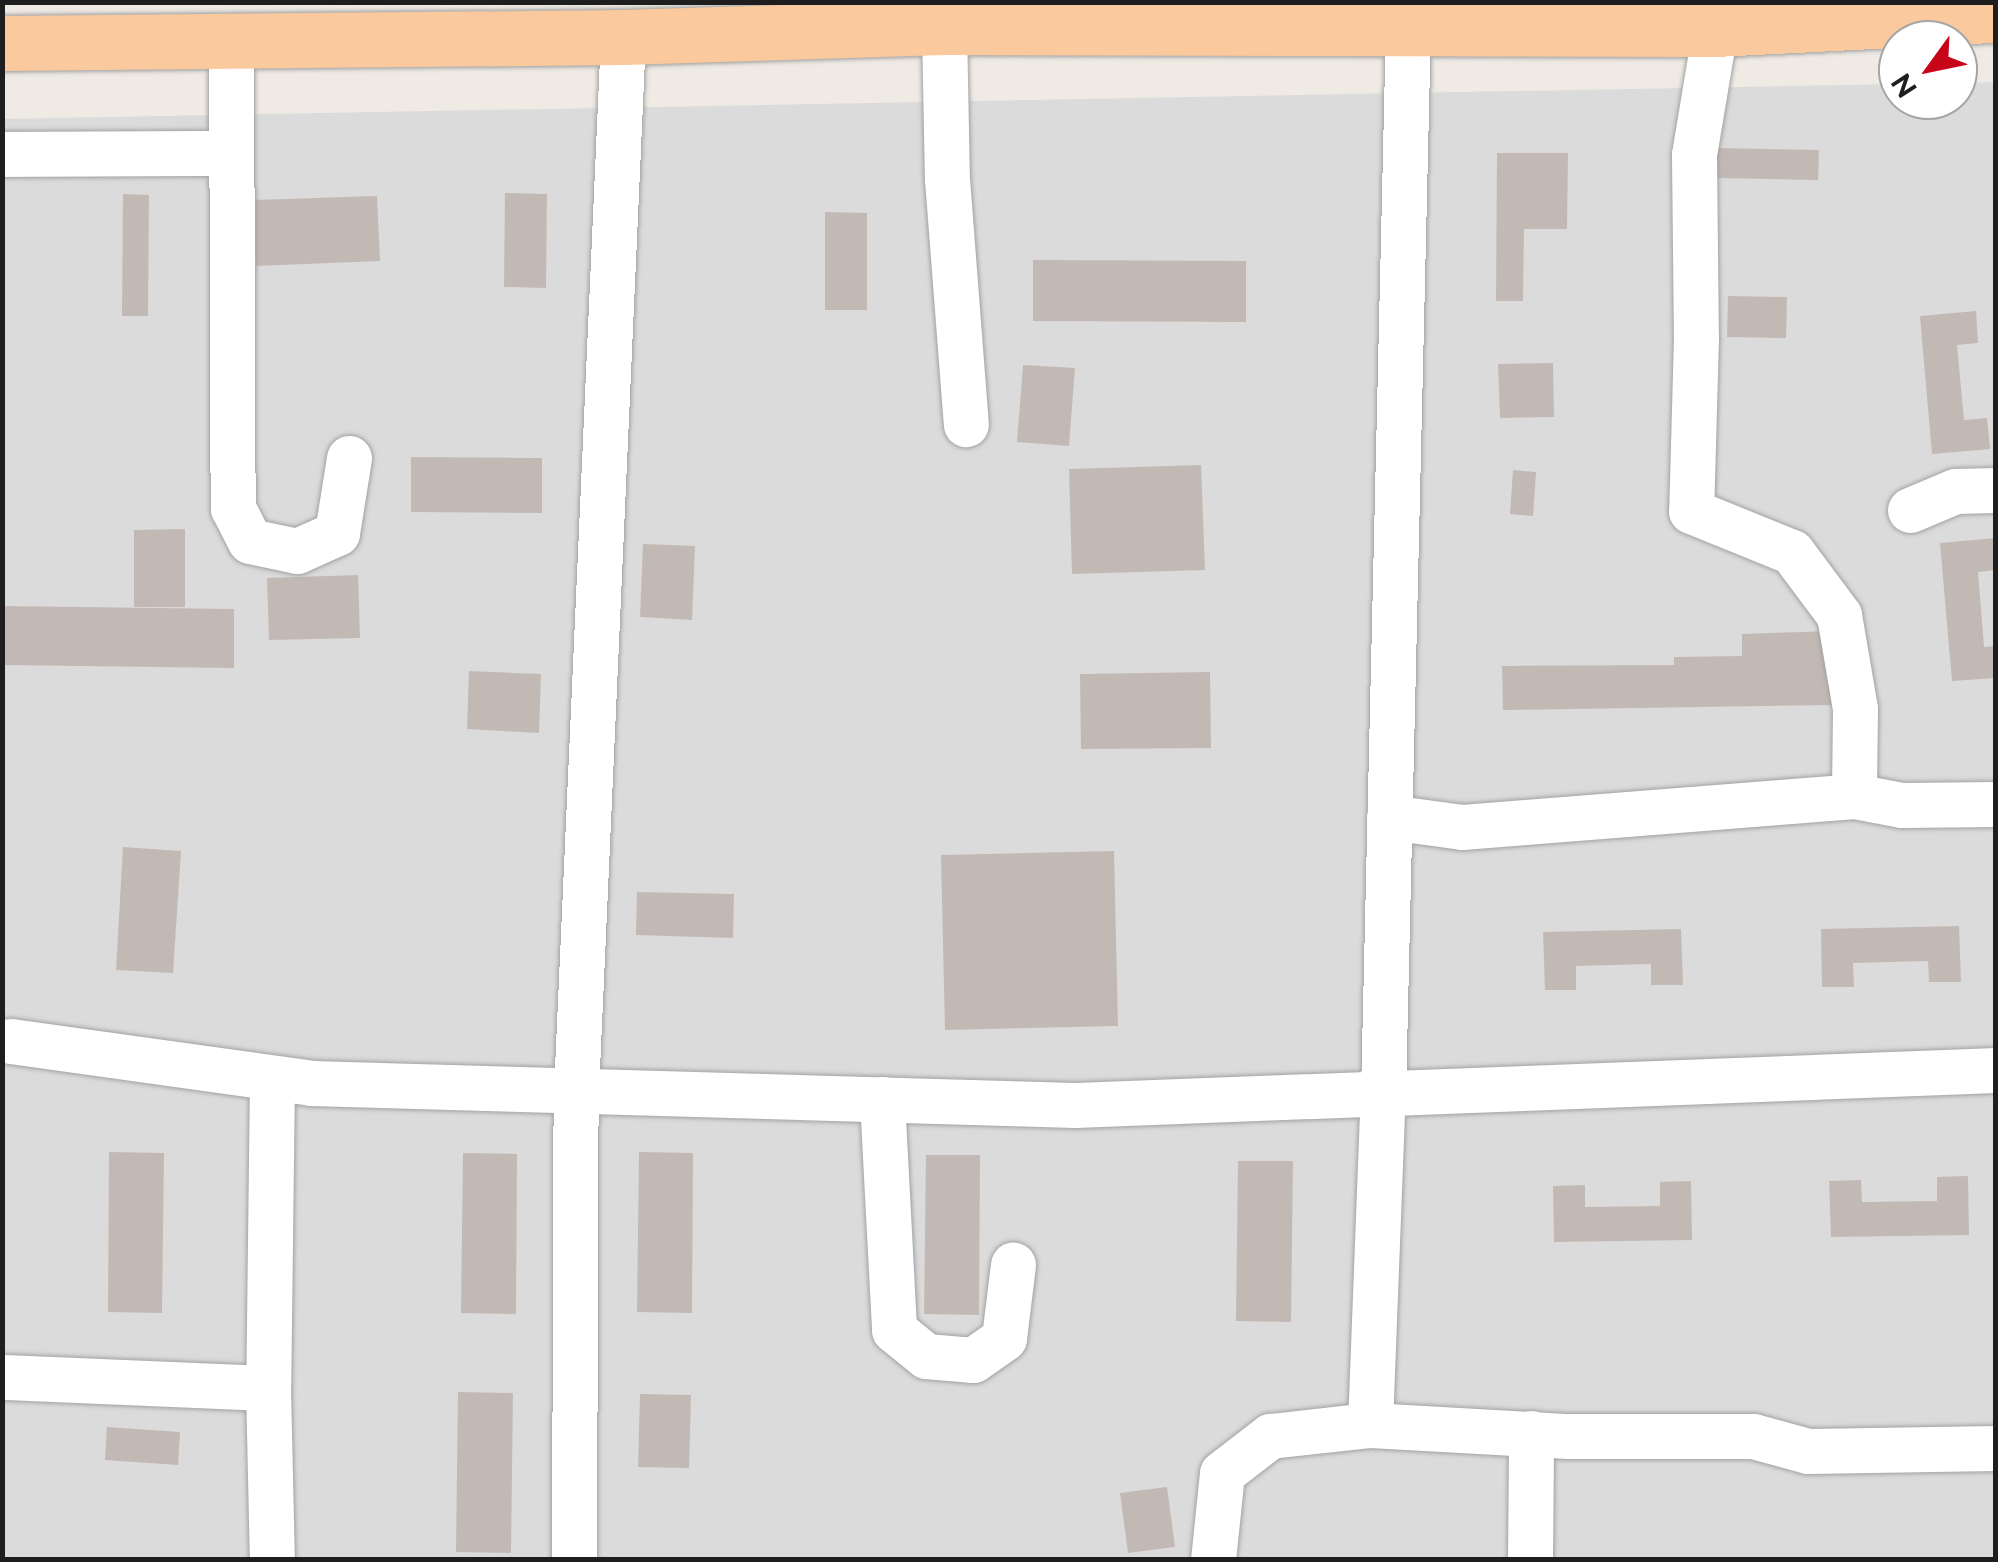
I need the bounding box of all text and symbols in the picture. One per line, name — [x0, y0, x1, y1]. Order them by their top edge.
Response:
north arrow — [1878, 20, 1978, 120]
text: N — [1884, 68, 1924, 103]

